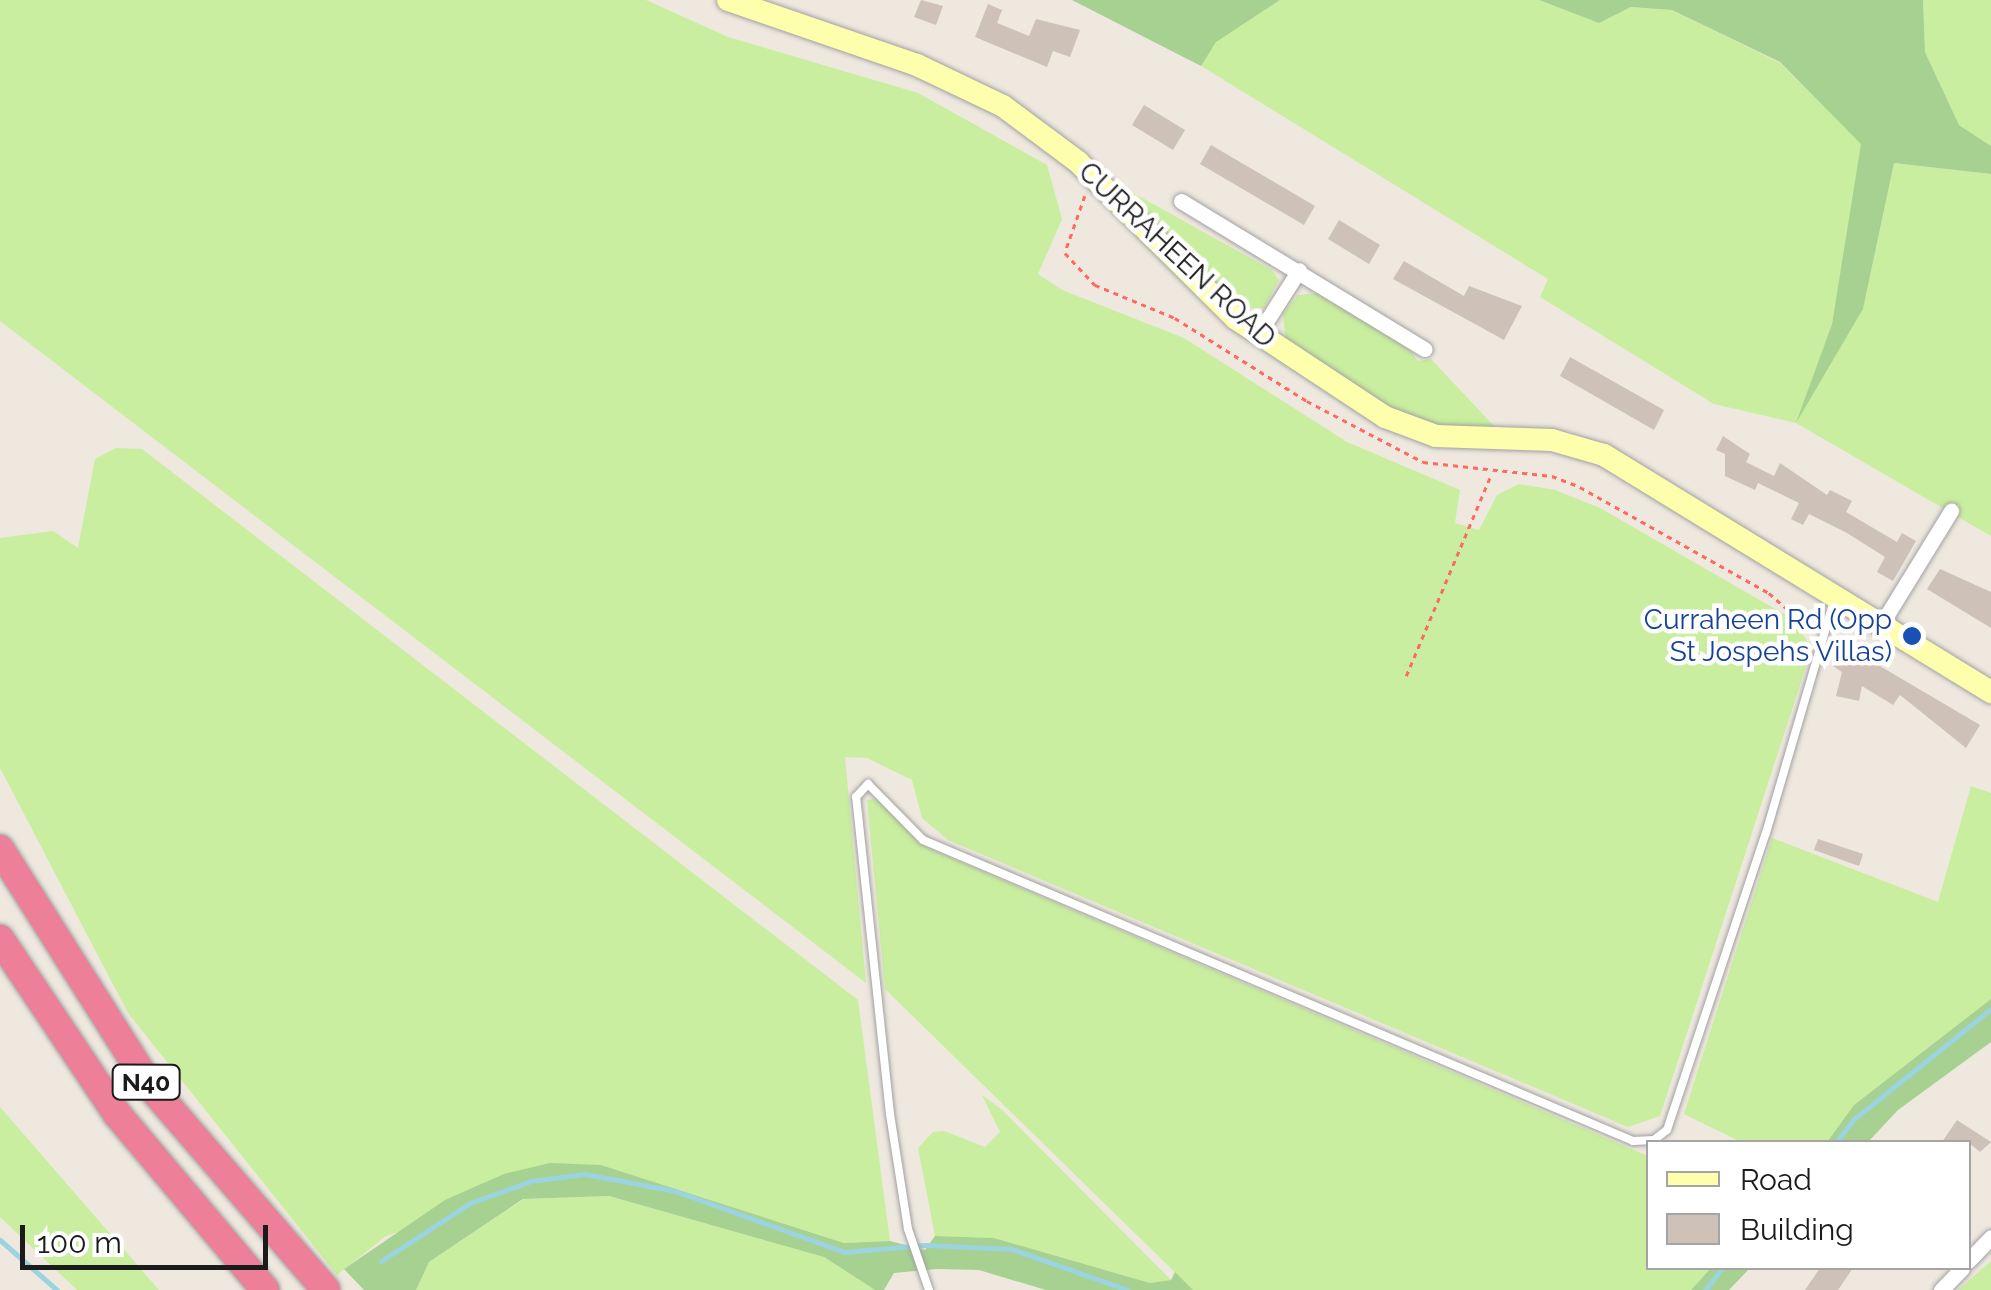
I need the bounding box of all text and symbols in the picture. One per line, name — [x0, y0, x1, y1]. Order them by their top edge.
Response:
street label: CURRAHEEN ROAD — [1072, 155, 1282, 355]
place label: Curraheen Rd (Opp St Jospehs Villas) — [1644, 603, 1892, 669]
marker: Curraheen Rd (Opp St Jospehs Villas) — [1901, 625, 1923, 647]
road number: N40 — [111, 1062, 181, 1102]
legend — [1646, 1140, 1971, 1270]
text: Road — [1740, 1162, 1812, 1197]
scale bar — [25, 1205, 272, 1267]
text: Building — [1740, 1212, 1854, 1247]
text: 100 m — [37, 1225, 122, 1260]

